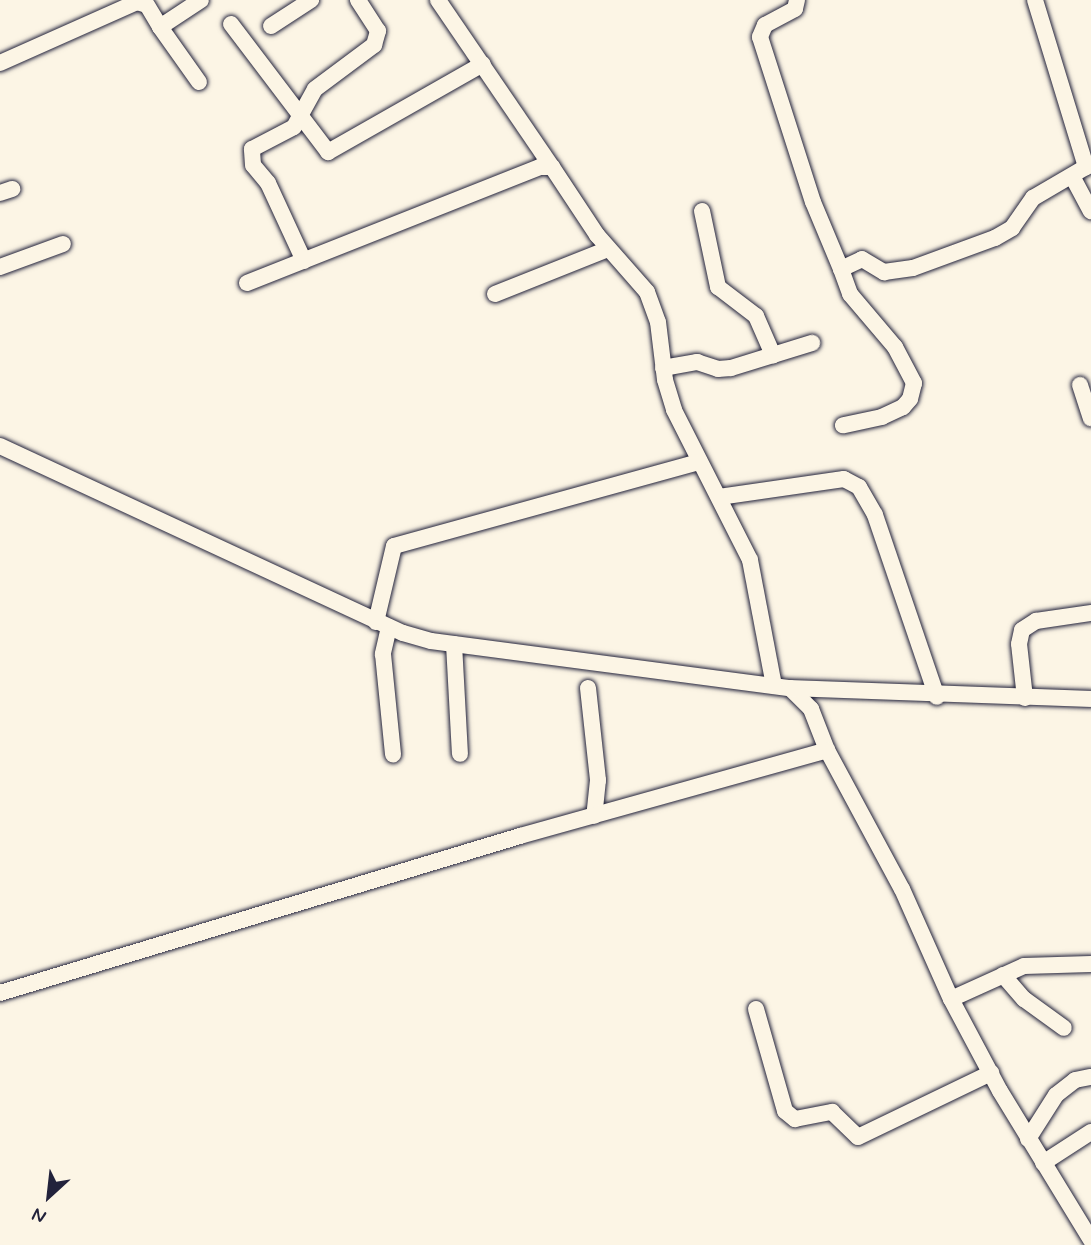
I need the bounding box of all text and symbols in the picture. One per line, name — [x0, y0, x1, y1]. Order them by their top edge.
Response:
north arrow — [14, 1161, 84, 1231]
text: N — [28, 1201, 51, 1229]

